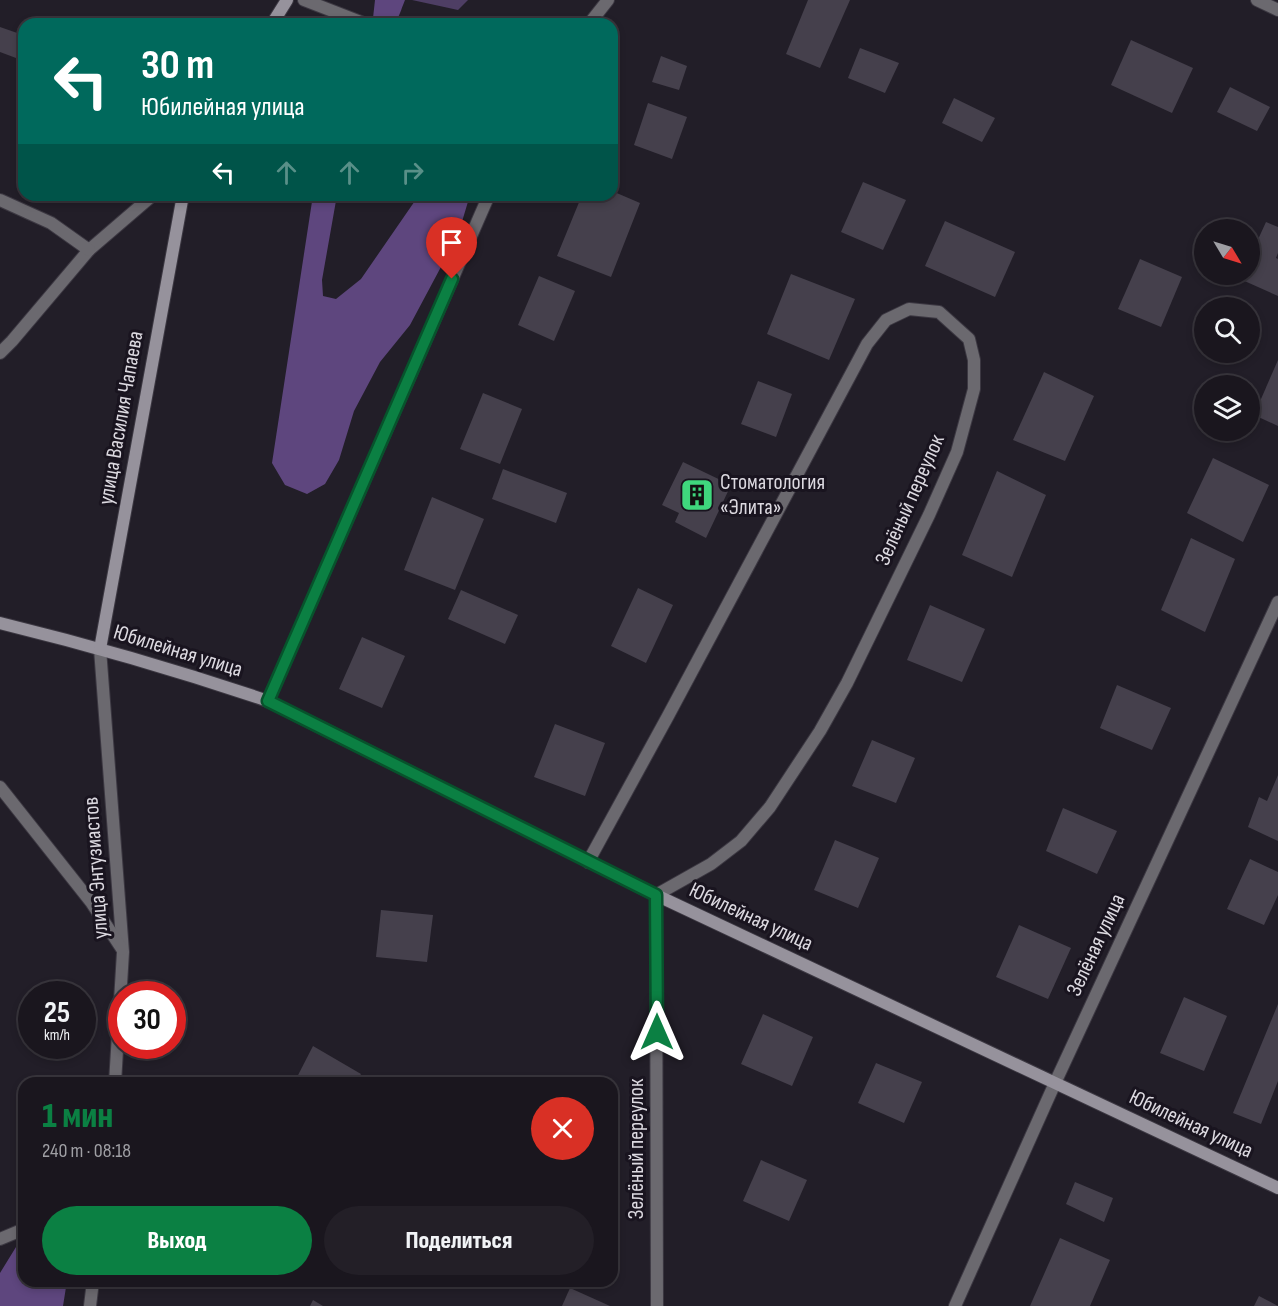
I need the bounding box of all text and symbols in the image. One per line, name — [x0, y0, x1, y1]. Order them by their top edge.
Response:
text: 30 m — [141, 40, 214, 91]
icon: left — [42, 42, 120, 120]
text: Юбилейная улица — [141, 91, 305, 123]
icon: left — [207, 156, 240, 189]
icon: ahead — [270, 156, 303, 189]
icon: ahead — [333, 156, 366, 189]
icon: right — [396, 156, 429, 189]
pin — [426, 217, 477, 279]
north arrow — [1194, 219, 1260, 285]
map controls — [1194, 219, 1260, 441]
icon: arrive — [435, 226, 468, 259]
button: search — [1194, 297, 1260, 363]
street label: улица Василия Чапаева — [92, 329, 150, 507]
button: layers — [1194, 375, 1260, 441]
street label: Зелёный переулок — [869, 430, 951, 570]
place label: Стоматология «Элита» — [720, 469, 825, 521]
building icon: Стоматология «Элита» — [679, 477, 715, 513]
street label: Юбилейная улица — [110, 619, 246, 683]
street label: улица Энтузиастов — [78, 796, 114, 940]
street label: Юбилейная улица — [685, 877, 817, 957]
street label: Зелёная улица — [1061, 890, 1131, 1000]
speed limit sign: 30 — [108, 981, 186, 1059]
text: 25 — [44, 995, 70, 1031]
position arrow — [625, 1000, 689, 1064]
text: km/h — [44, 1026, 70, 1045]
street label: Зелёный переулок — [623, 1078, 650, 1219]
street label: Юбилейная улица — [1125, 1084, 1257, 1164]
text: 1 мин — [42, 1095, 113, 1138]
button: close — [531, 1097, 594, 1160]
text: 240 m · 08:18 — [42, 1139, 131, 1163]
button: Выход — [42, 1206, 312, 1275]
button: Поделиться — [324, 1206, 594, 1275]

